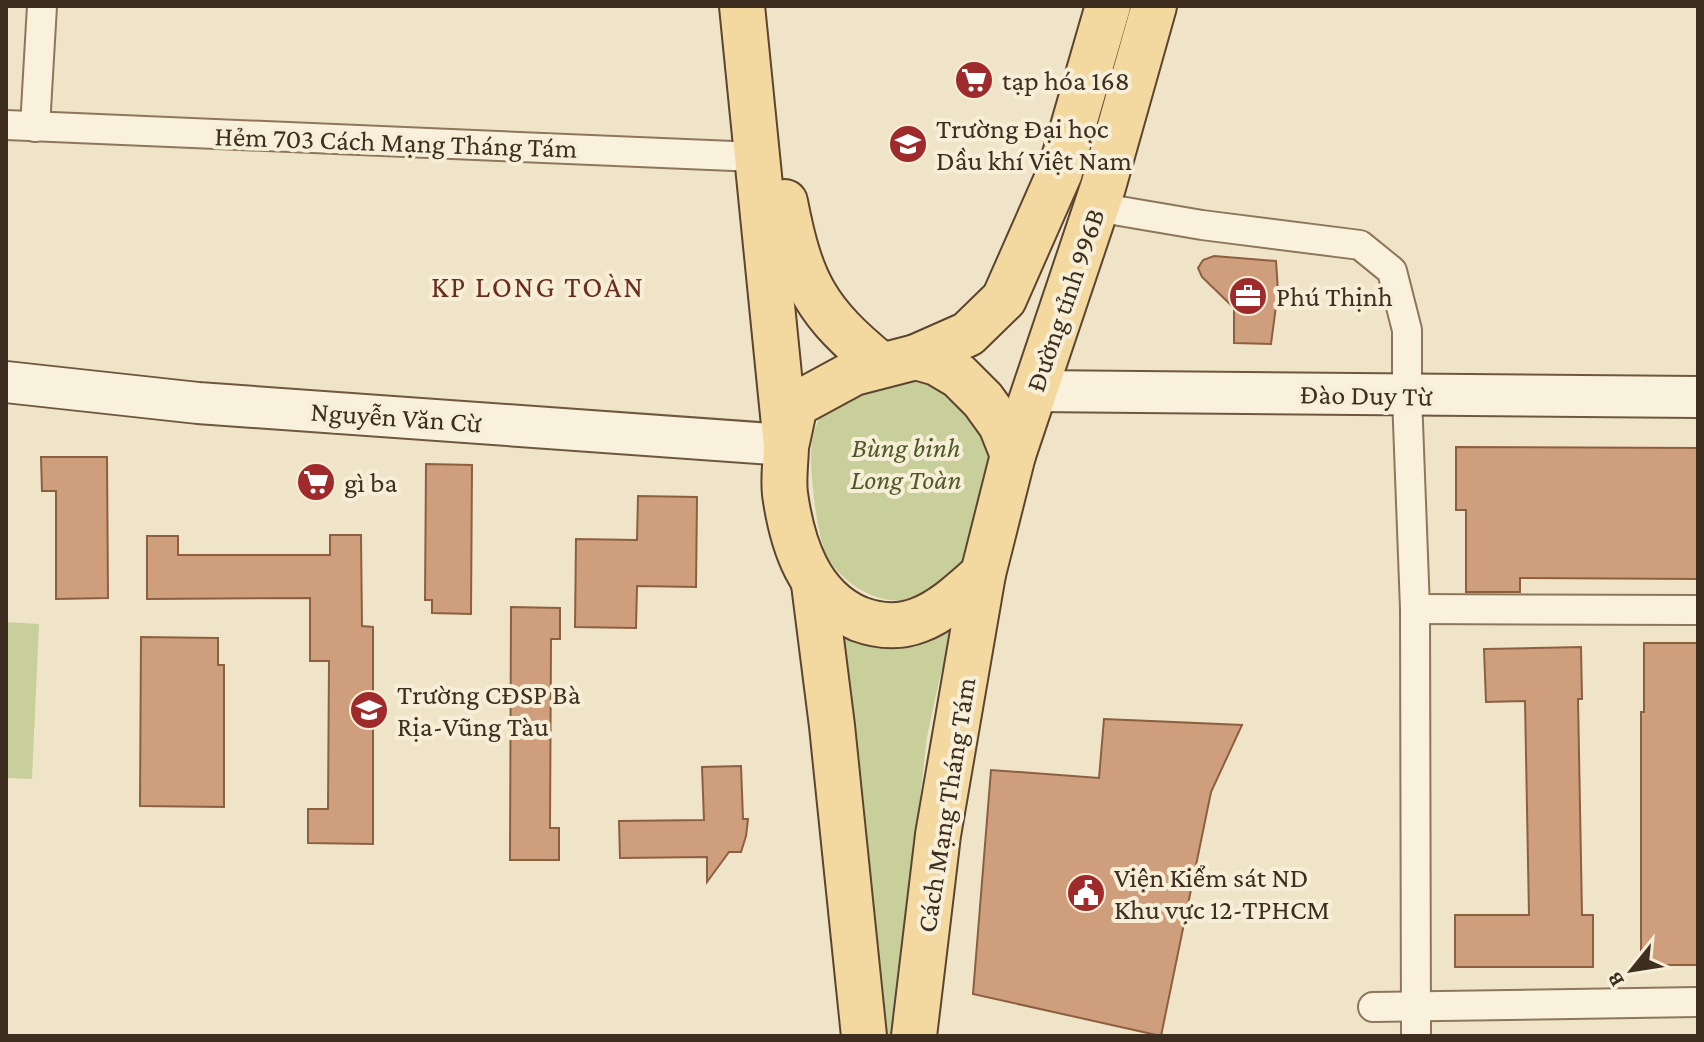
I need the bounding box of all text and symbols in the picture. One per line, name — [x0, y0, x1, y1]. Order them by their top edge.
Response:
supermarket icon: tạp hóa 168 — [953, 59, 995, 101]
place label: tạp hóa 168 — [1002, 65, 1130, 96]
place label: Trường Đại học Dầu khí Việt Nam — [936, 113, 1132, 176]
street label: Hẻm 703 Cách Mạng Tháng Tám — [214, 120, 578, 164]
school or university icon: Trường Đại học Dầu khí Việt Nam — [887, 123, 929, 165]
street label: Đường tỉnh 996B — [1019, 205, 1111, 395]
district label: KP LONG TOÀN — [431, 270, 645, 303]
office icon: Phú Thịnh — [1227, 275, 1269, 317]
place label: Phú Thịnh — [1276, 281, 1393, 312]
street label: Đào Duy Từ — [1300, 378, 1434, 412]
street label: Nguyễn Văn Cừ — [310, 396, 483, 439]
park label: Bùng binh Long Toàn — [850, 432, 962, 495]
supermarket icon: gì ba — [295, 461, 337, 503]
place label: gì ba — [344, 467, 397, 498]
street label: Cách Mạng Tháng Tám — [911, 675, 981, 935]
place label: Trường CĐSP Bà Rịa-Vũng Tàu — [397, 679, 581, 742]
school or university icon: Trường CĐSP Bà Rịa-Vũng Tàu — [348, 689, 390, 731]
place label: Viện Kiểm sát ND Khu vực 12-TPHCM — [1114, 862, 1330, 925]
public building icon: Viện Kiểm sát ND Khu vực 12-TPHCM — [1065, 872, 1107, 914]
north arrow — [1592, 930, 1672, 1010]
text: B — [1601, 968, 1629, 992]

